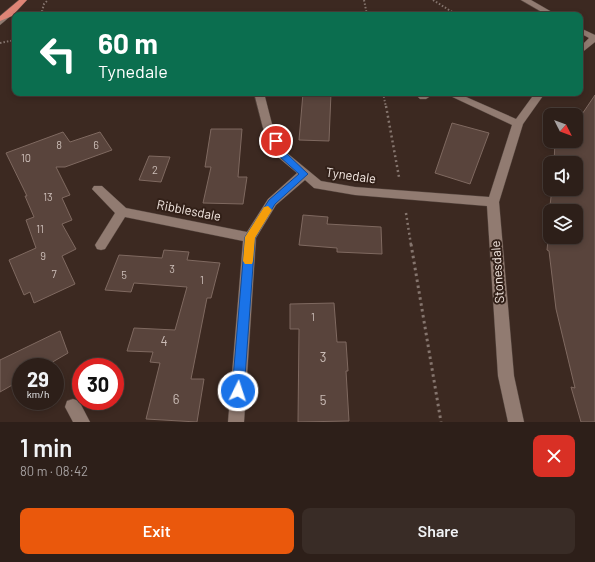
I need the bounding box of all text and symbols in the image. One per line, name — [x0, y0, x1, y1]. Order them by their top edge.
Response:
text: 60 m — [98, 26, 158, 60]
icon: left — [32, 28, 84, 80]
text: Tynedale — [98, 60, 168, 82]
north arrow — [543, 108, 583, 148]
map controls — [543, 108, 583, 244]
pin — [259, 124, 293, 158]
icon: arrive — [265, 130, 287, 152]
house number: 8 — [56, 138, 62, 151]
house number: 6 — [93, 138, 99, 151]
house number: 10 — [21, 151, 31, 164]
button: sound — [543, 156, 583, 196]
house number: 2 — [152, 163, 158, 176]
street label: Tynedale — [325, 164, 377, 186]
house number: 13 — [43, 190, 53, 203]
street label: Ribblesdale — [155, 196, 223, 224]
button: layers — [543, 204, 583, 244]
house number: 11 — [36, 222, 44, 235]
street label: Stonesdale — [487, 240, 507, 304]
house number: 9 — [40, 249, 46, 262]
house number: 3 — [169, 262, 175, 275]
house number: 7 — [51, 267, 57, 280]
house number: 5 — [121, 268, 127, 281]
house number: 1 — [200, 273, 204, 286]
house number: 1 — [311, 310, 315, 323]
house number: 4 — [160, 333, 168, 349]
house number: 3 — [320, 349, 326, 365]
speed limit sign: 30 — [72, 358, 124, 410]
text: 29 — [27, 367, 49, 391]
position arrow — [217, 370, 259, 412]
text: km/h — [27, 388, 49, 400]
house number: 6 — [173, 391, 180, 407]
house number: 5 — [320, 392, 327, 408]
text: 1 min — [20, 433, 72, 462]
button: close — [533, 435, 575, 477]
text: 80 m · 08:42 — [20, 463, 88, 479]
button: Exit — [20, 508, 294, 554]
button: Share — [302, 508, 575, 554]

